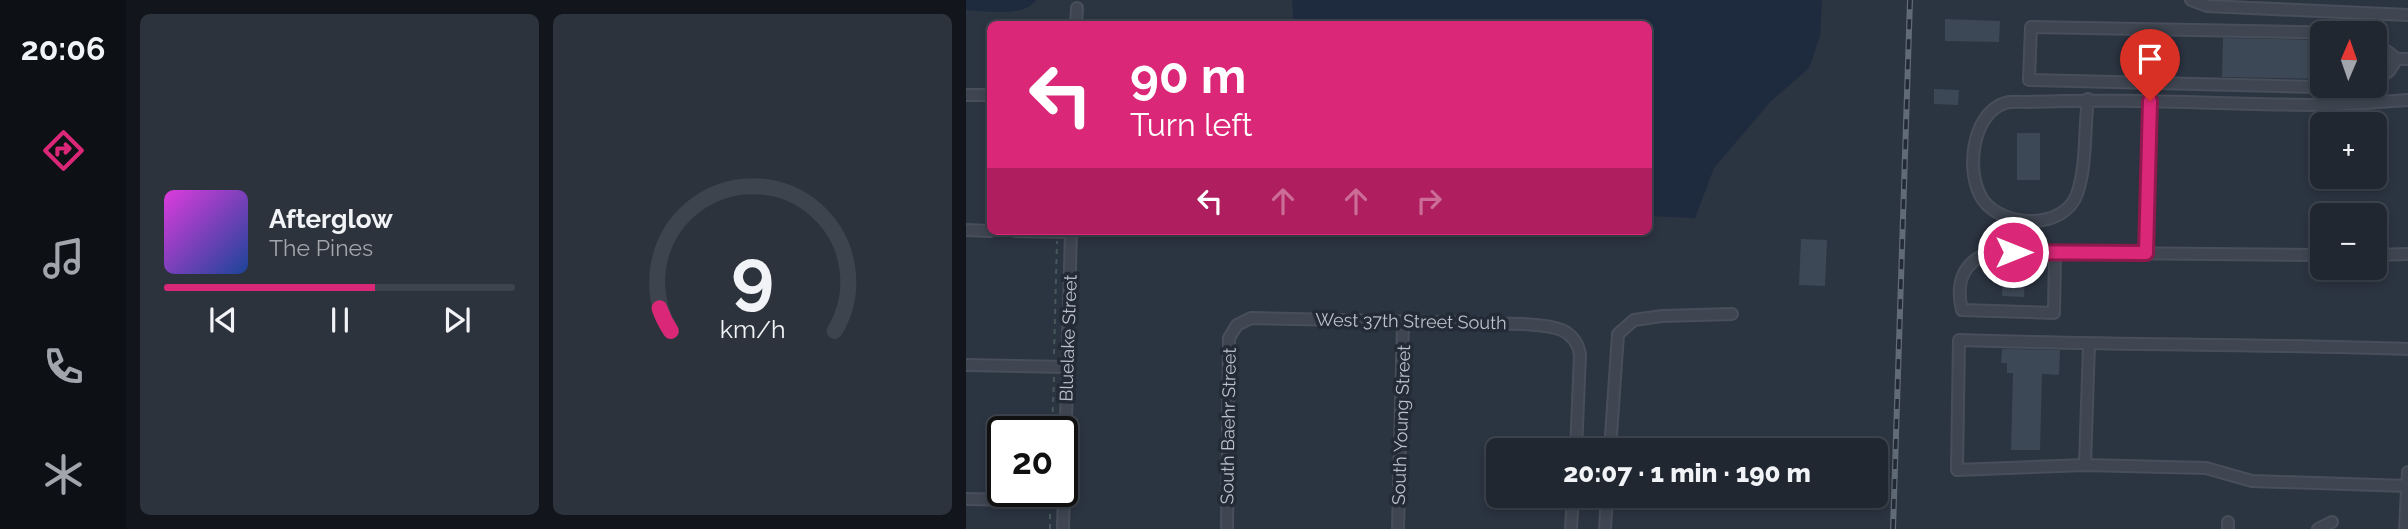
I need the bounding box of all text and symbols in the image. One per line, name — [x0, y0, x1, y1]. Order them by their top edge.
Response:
north arrow — [2310, 21, 2387, 98]
map controls — [2310, 21, 2387, 280]
pin — [2120, 29, 2180, 101]
text: 20:06 — [21, 30, 105, 67]
icon: arrive — [2131, 40, 2169, 78]
text: 90 m — [1130, 47, 1246, 104]
icon: left — [1015, 49, 1106, 140]
text: Turn left — [1130, 106, 1252, 143]
button: + — [2310, 112, 2387, 189]
icon: directions — [39, 126, 88, 175]
icon: left — [1191, 182, 1229, 220]
icon: ahead — [1264, 182, 1302, 220]
icon: ahead — [1337, 182, 1375, 220]
icon: right — [1410, 182, 1448, 220]
button: − — [2310, 203, 2387, 280]
text: Afterglow — [269, 204, 393, 234]
position arrow — [1976, 215, 2050, 289]
text: 9 — [731, 233, 774, 318]
icon: music — [39, 234, 88, 283]
text: The Pines — [269, 234, 373, 261]
street label: Bluelake Street — [1055, 274, 1081, 402]
icon: previous — [204, 301, 242, 339]
icon: pause — [321, 301, 359, 339]
icon: next — [438, 301, 476, 339]
street label: West 37th Street South — [1315, 309, 1507, 333]
text: km/h — [720, 313, 785, 343]
icon: phone — [39, 342, 88, 391]
street label: South Young Street — [1388, 344, 1414, 506]
street label: South Baehr Street — [1216, 347, 1240, 505]
speed limit sign: 20 — [987, 416, 1078, 507]
icon: climate — [39, 450, 88, 499]
text: 20:07 · 1 min · 190 m — [1563, 458, 1811, 488]

